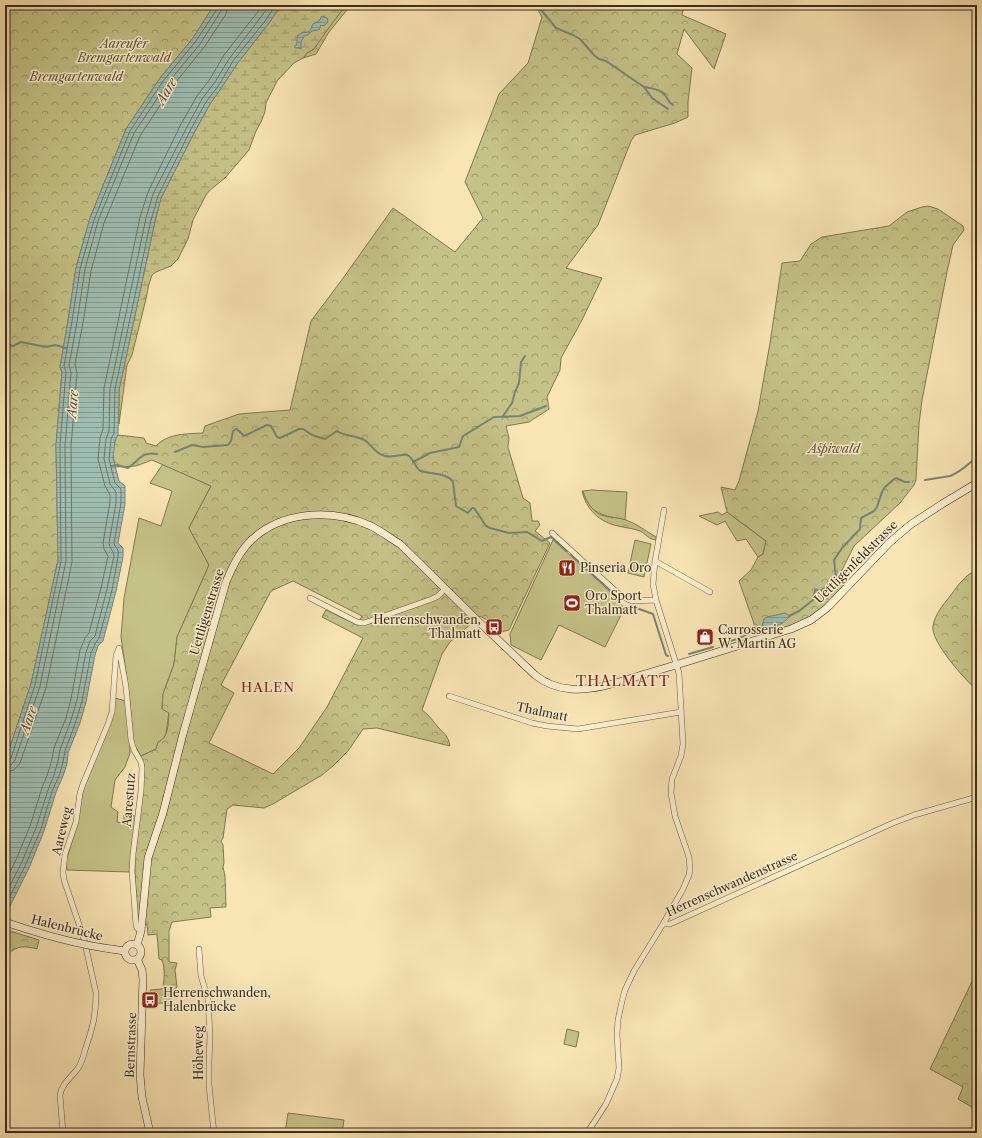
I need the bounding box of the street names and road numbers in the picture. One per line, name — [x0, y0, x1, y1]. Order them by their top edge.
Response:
street label: Uettligenfeldstrasse — [811, 517, 901, 606]
street label: Uettligenstrasse — [186, 566, 227, 657]
street label: Thalmatt — [515, 699, 570, 724]
street label: Aarestutz — [119, 772, 138, 829]
street label: Aareweg — [48, 804, 75, 858]
street label: Herrenschwandenstrasse — [664, 848, 800, 919]
street label: Halenbrücke — [30, 911, 105, 944]
street label: Bernstrasse — [122, 1012, 139, 1078]
street label: Höheweg — [191, 1025, 206, 1080]

